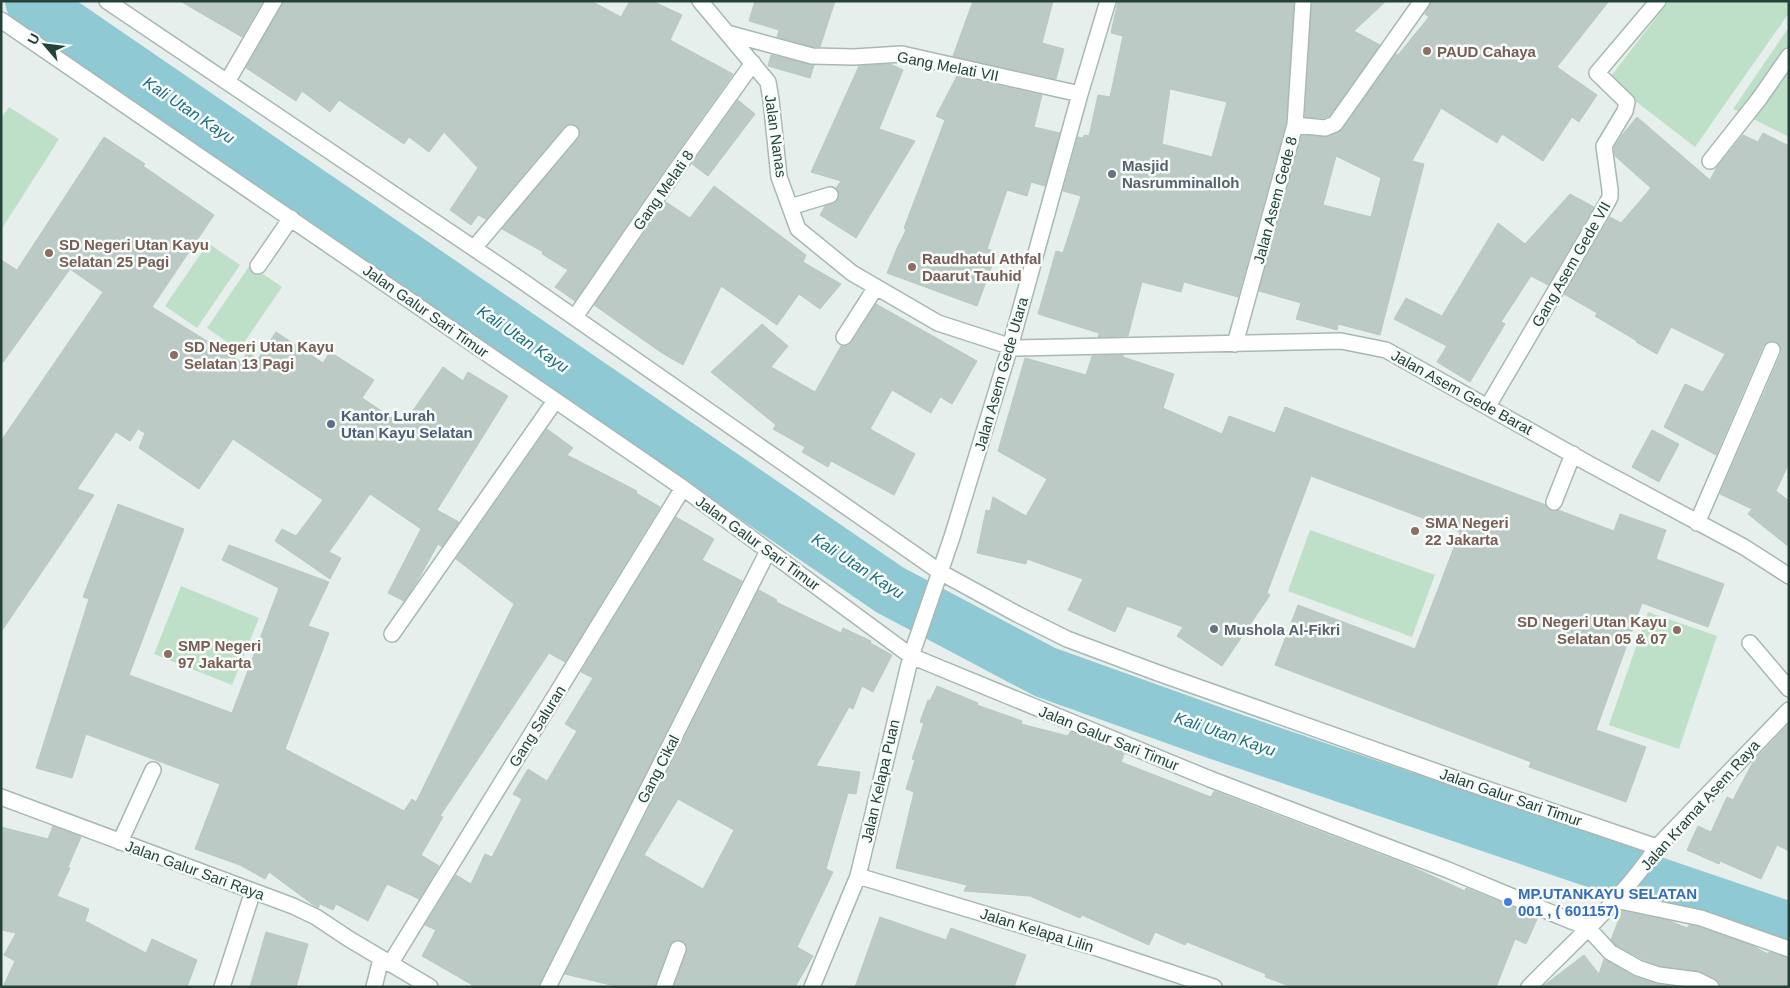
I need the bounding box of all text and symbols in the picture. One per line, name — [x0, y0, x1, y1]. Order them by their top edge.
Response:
north arrow — [20, 20, 70, 70]
text: U — [24, 31, 43, 47]
place label: PAUD Cahaya — [1437, 43, 1537, 60]
marker: PAUD Cahaya — [1421, 45, 1433, 57]
street label: Gang Melati VII — [896, 48, 1000, 84]
water label: Kali Utan Kayu — [140, 73, 238, 147]
street label: Jalan Nanas — [762, 94, 790, 178]
street label: Jalan Asem Gede 8 — [1250, 135, 1300, 265]
street label: Gang Melati 8 — [629, 147, 697, 233]
place label: Masjid Nasrumminalloh — [1122, 157, 1240, 191]
marker: Masjid Nasrumminalloh — [1106, 168, 1118, 180]
street label: Gang Asem Gede VII — [1528, 198, 1614, 330]
place label: SD Negeri Utan Kayu Selatan 25 Pagi — [59, 236, 209, 270]
marker: SD Negeri Utan Kayu Selatan 25 Pagi — [43, 247, 55, 259]
place label: Raudhatul Athfal Daarut Tauhid — [922, 250, 1041, 284]
street label: Jalan Galur Sari Timur — [360, 261, 492, 361]
marker: Raudhatul Athfal Daarut Tauhid — [906, 261, 918, 273]
street label: Jalan Asem Gede Utara — [971, 294, 1031, 453]
water label: Kali Utan Kayu — [474, 302, 572, 376]
place label: SD Negeri Utan Kayu Selatan 13 Pagi — [184, 338, 334, 372]
street label: Jalan Asem Gede Barat — [1389, 346, 1536, 438]
marker: SD Negeri Utan Kayu Selatan 13 Pagi — [168, 349, 180, 361]
place label: Kantor Lurah Utan Kayu Selatan — [341, 407, 473, 441]
marker: Kantor Lurah Utan Kayu Selatan — [325, 418, 337, 430]
street label: Jalan Galur Sari Timur — [693, 492, 823, 594]
place label: SMA Negeri 22 Jakarta — [1425, 514, 1509, 548]
marker: SMA Negeri 22 Jakarta — [1409, 525, 1421, 537]
water label: Kali Utan Kayu — [809, 530, 907, 602]
place label: SD Negeri Utan Kayu Selatan 05 & 07 — [1517, 613, 1667, 647]
place label: Mushola Al-Fikri — [1224, 621, 1340, 638]
marker: Mushola Al-Fikri — [1208, 623, 1220, 635]
marker: SD Negeri Utan Kayu Selatan 05 & 07 — [1671, 624, 1683, 636]
place label: SMP Negeri 97 Jakarta — [178, 637, 261, 671]
marker: SMP Negeri 97 Jakarta — [162, 648, 174, 660]
street label: Gang Saluran — [505, 682, 569, 770]
street label: Jalan Galur Sari Timur — [1037, 702, 1181, 774]
water label: Kali Utan Kayu — [1172, 709, 1278, 759]
street label: Jalan Kelapa Puan — [858, 718, 902, 844]
street label: Gang Cikal — [634, 732, 682, 806]
street label: Jalan Kramat Asem Raya — [1637, 736, 1763, 874]
street label: Jalan Galur Sari Timur — [1438, 765, 1584, 829]
street label: Jalan Galur Sari Raya — [123, 837, 267, 903]
place label: MP.UTANKAYU SELATAN 001 , ( 601157) — [1518, 885, 1697, 919]
marker: MP.UTANKAYU SELATAN 001 , ( 601157) — [1502, 896, 1514, 908]
street label: Jalan Kelapa Lilin — [978, 905, 1096, 955]

